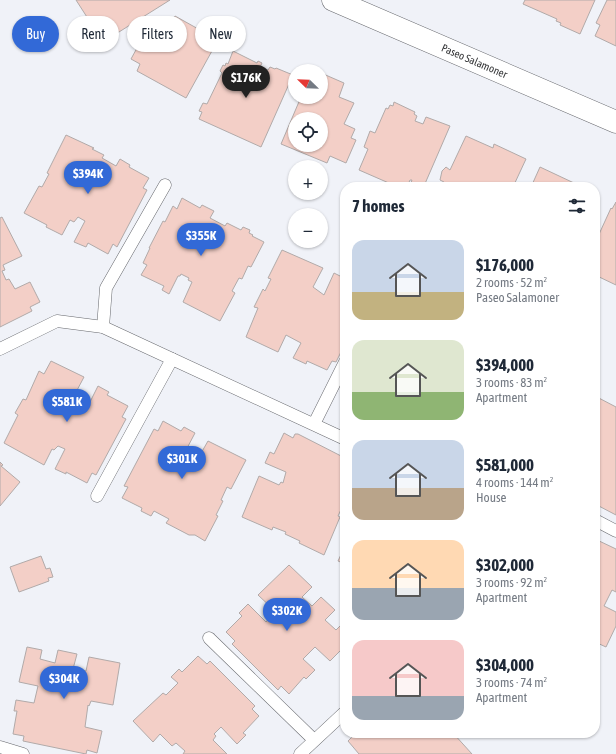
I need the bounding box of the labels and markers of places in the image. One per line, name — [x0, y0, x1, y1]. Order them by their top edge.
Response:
pin: $176K — [218, 65, 274, 99]
pin: $394K — [60, 161, 116, 195]
pin: $355K — [173, 223, 229, 257]
pin: $581K — [39, 389, 95, 423]
pin: $301K — [154, 446, 210, 480]
pin: $302K — [259, 598, 315, 632]
pin: $304K — [36, 666, 92, 700]

